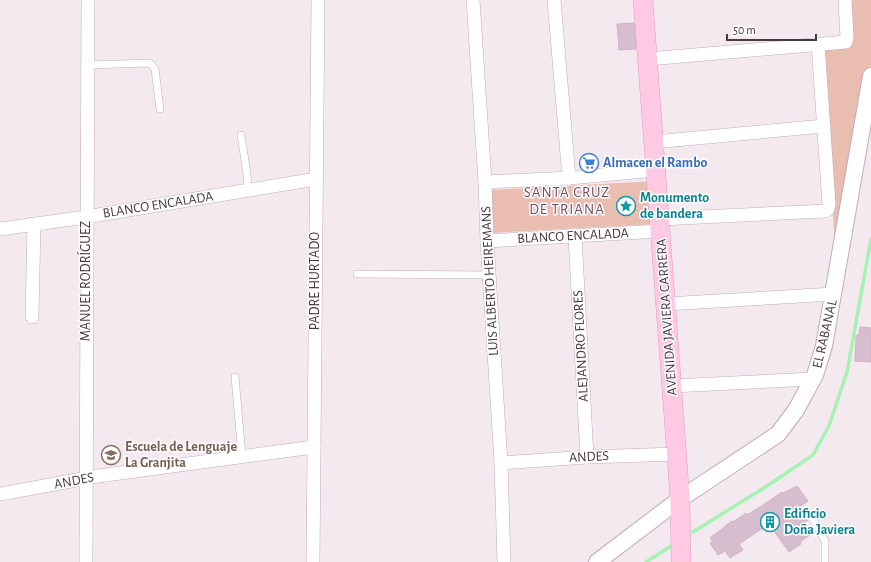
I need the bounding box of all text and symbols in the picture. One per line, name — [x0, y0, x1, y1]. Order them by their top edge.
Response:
scale bar — [727, 16, 816, 42]
text: 50 m — [733, 24, 756, 36]
supermarket icon: Almacen el Rambo — [578, 152, 600, 174]
place label: Almacen el Rambo — [603, 156, 707, 170]
district label: SANTA CRUZ DE TRIANA — [524, 185, 610, 217]
street label: BLANCO ENCALADA — [102, 189, 214, 221]
place label: Monumento de bandera — [640, 191, 709, 221]
place icon: Monumento de bandera — [615, 195, 637, 217]
street label: LUIS ALBERTO HEIREMANS — [479, 206, 501, 356]
street label: MANUEL RODRÍGUEZ — [76, 221, 93, 341]
street label: BLANCO ENCALADA — [517, 226, 629, 246]
street label: PADRE HURTADO — [308, 232, 322, 330]
street label: AVENIDA JAVIERA CARRERA — [655, 238, 679, 396]
street label: ALEJANDRO FLORES — [571, 290, 591, 402]
street label: EL RABANAL — [810, 298, 840, 370]
place label: Escuela de Lenguaje La Granjita — [125, 440, 237, 470]
school or university icon: Escuela de Lenguaje La Granjita — [100, 444, 122, 466]
street label: ANDES — [569, 449, 609, 465]
street label: ANDES — [53, 470, 95, 492]
place label: Edificio Doña Javiera — [784, 507, 856, 537]
building icon: Edificio Doña Javiera — [759, 511, 781, 533]

